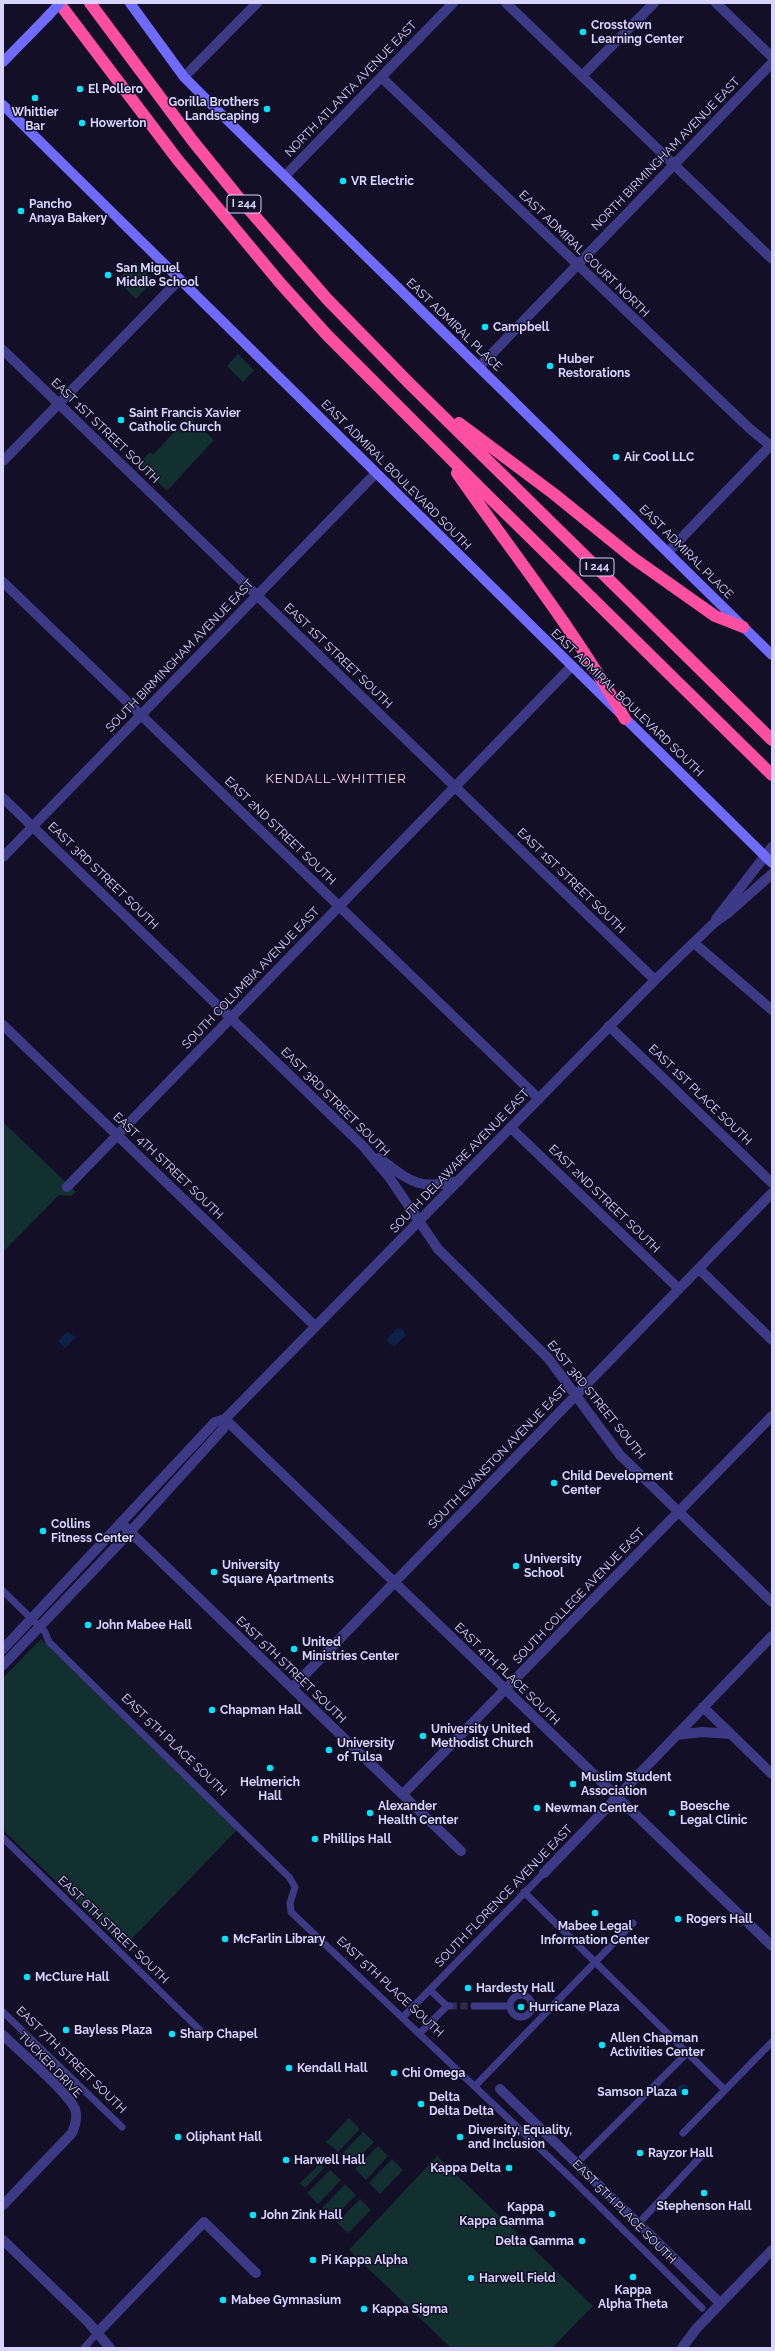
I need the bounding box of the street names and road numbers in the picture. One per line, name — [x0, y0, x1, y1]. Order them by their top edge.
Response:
street label: NORTH ATLANTA AVENUE EAST — [282, 18, 420, 160]
street label: NORTH BIRMINGHAM AVENUE EAST — [589, 74, 743, 234]
street label: EAST ADMIRAL COURT NORTH — [516, 188, 652, 320]
road number: I 244 — [227, 195, 261, 213]
street label: EAST ADMIRAL PLACE — [403, 276, 505, 374]
street label: EAST 1ST STREET SOUTH — [48, 376, 162, 486]
street label: EAST ADMIRAL BOULEVARD SOUTH — [318, 397, 474, 553]
street label: EAST ADMIRAL PLACE — [636, 502, 736, 602]
road number: I 244 — [580, 558, 614, 576]
street label: SOUTH BIRMINGHAM AVENUE EAST — [103, 577, 257, 735]
street label: EAST 1ST STREET SOUTH — [281, 601, 395, 711]
street label: EAST ADMIRAL BOULEVARD SOUTH — [548, 626, 706, 780]
street label: EAST 2ND STREET SOUTH — [221, 774, 339, 888]
street label: EAST 3RD STREET SOUTH — [45, 819, 161, 933]
street label: EAST 1ST STREET SOUTH — [514, 826, 628, 936]
street label: SOUTH COLUMBIA AVENUE EAST — [179, 904, 323, 1052]
street label: EAST 1ST PLACE SOUTH — [645, 1042, 755, 1148]
street label: EAST 3RD STREET SOUTH — [278, 1045, 392, 1159]
street label: SOUTH DELAWARE AVENUE EAST — [387, 1086, 533, 1236]
street label: EAST 4TH STREET SOUTH — [110, 1110, 226, 1222]
street label: EAST 2ND STREET SOUTH — [545, 1142, 663, 1256]
street label: EAST 3RD STREET SOUTH — [544, 1338, 648, 1462]
street label: SOUTH EVANSTON AVENUE EAST — [426, 1382, 570, 1532]
street label: SOUTH COLLEGE AVENUE EAST — [510, 1525, 648, 1667]
street label: EAST 5TH STREET SOUTH — [233, 1614, 349, 1726]
street label: EAST 4TH PLACE SOUTH — [451, 1620, 563, 1728]
street label: EAST 5TH PLACE SOUTH — [118, 1691, 230, 1799]
street label: SOUTH FLORENCE AVENUE EAST — [432, 1822, 576, 1970]
street label: EAST 6TH STREET SOUTH — [55, 1873, 171, 1987]
street label: EAST 5TH PLACE SOUTH — [334, 1934, 446, 2040]
street label: EAST 7TH STREET SOUTH — [13, 2004, 129, 2116]
street label: TUCKER DRIVE — [15, 2029, 85, 2101]
street label: EAST 5TH PLACE SOUTH — [569, 2157, 679, 2267]

